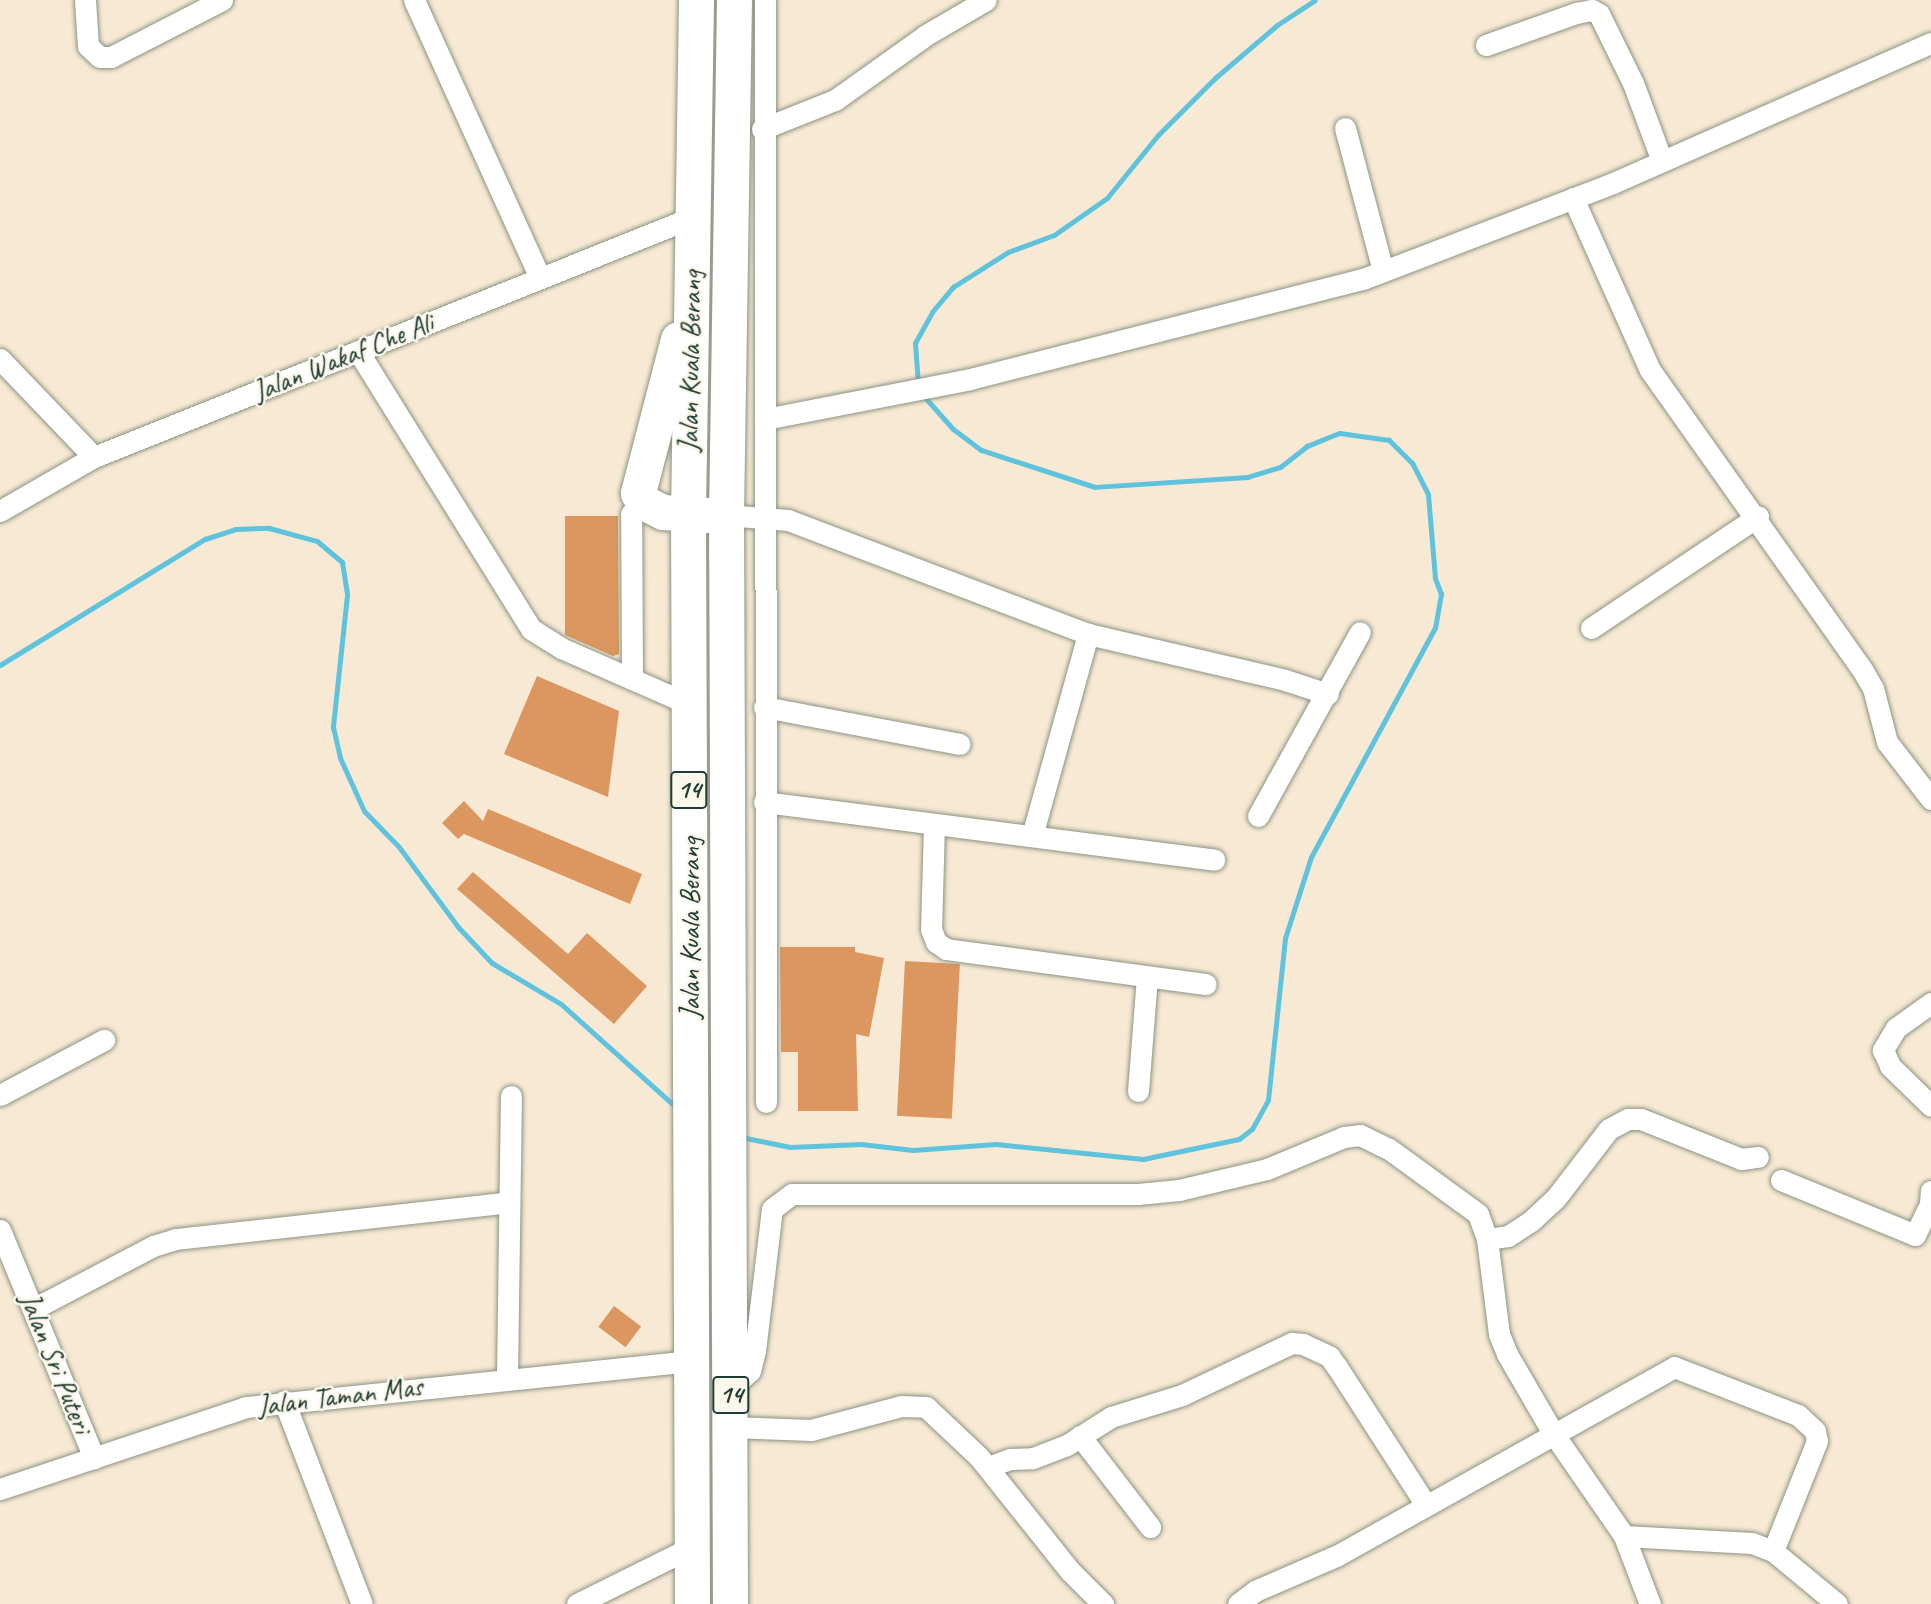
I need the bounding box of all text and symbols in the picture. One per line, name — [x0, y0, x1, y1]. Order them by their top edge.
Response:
street label: Jalan Kuala Berang — [672, 271, 708, 451]
street label: Jalan Wakaf Che Ali — [248, 306, 438, 408]
road number: 14 — [670, 768, 708, 812]
street label: Jalan Kuala Berang — [673, 838, 707, 1018]
street label: Jalan Sri Puteri — [13, 1288, 99, 1438]
street label: Jalan Taman Mas — [255, 1369, 425, 1423]
road number: 14 — [712, 1372, 750, 1418]

